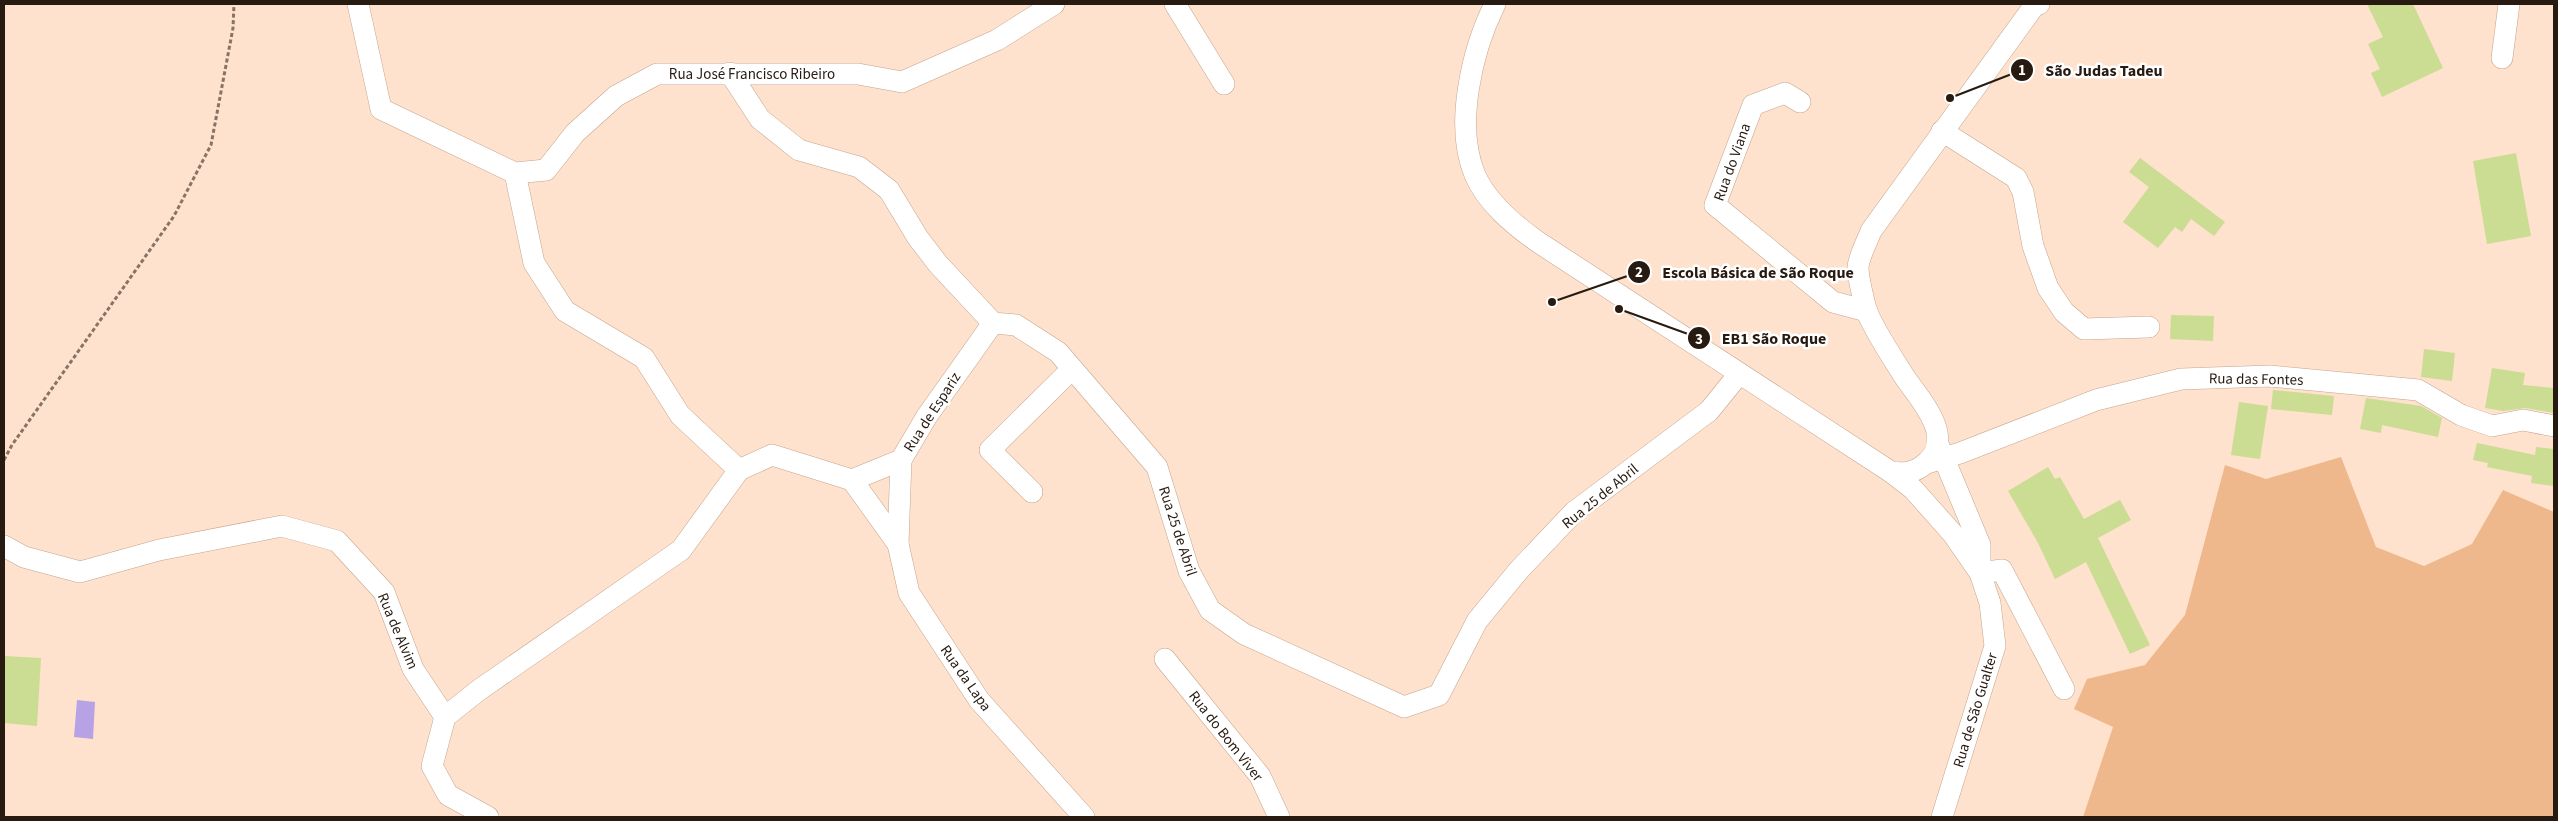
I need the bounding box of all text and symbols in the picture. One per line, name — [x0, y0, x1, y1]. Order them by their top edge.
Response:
callout: São Judas Tadeu — [2010, 55, 2172, 86]
text: 1 — [2018, 60, 2026, 81]
text: São Judas Tadeu — [2045, 60, 2163, 82]
street label: Rua José Francisco Ribeiro — [669, 64, 835, 85]
street label: Rua do Viana — [1709, 120, 1756, 204]
callout: Escola Básica de São Roque — [1627, 257, 1864, 288]
text: 2 — [1635, 262, 1643, 283]
text: Escola Básica de São Roque — [1662, 262, 1854, 284]
callout: EB1 São Roque — [1687, 323, 1836, 354]
text: EB1 São Roque — [1722, 328, 1826, 350]
text: 3 — [1695, 329, 1703, 350]
street label: Rua de Espariz — [899, 368, 966, 456]
street label: Rua das Fontes — [2209, 368, 2303, 391]
street label: Rua 25 de Abril — [1558, 459, 1643, 534]
street label: Rua 25 de Abril — [1153, 484, 1202, 579]
street label: Rua de Alvim — [372, 590, 423, 673]
street label: Rua da Lapa — [935, 641, 996, 716]
street label: Rua de São Gualter — [1948, 649, 2003, 770]
street label: Rua do Bom Viver — [1183, 686, 1268, 787]

